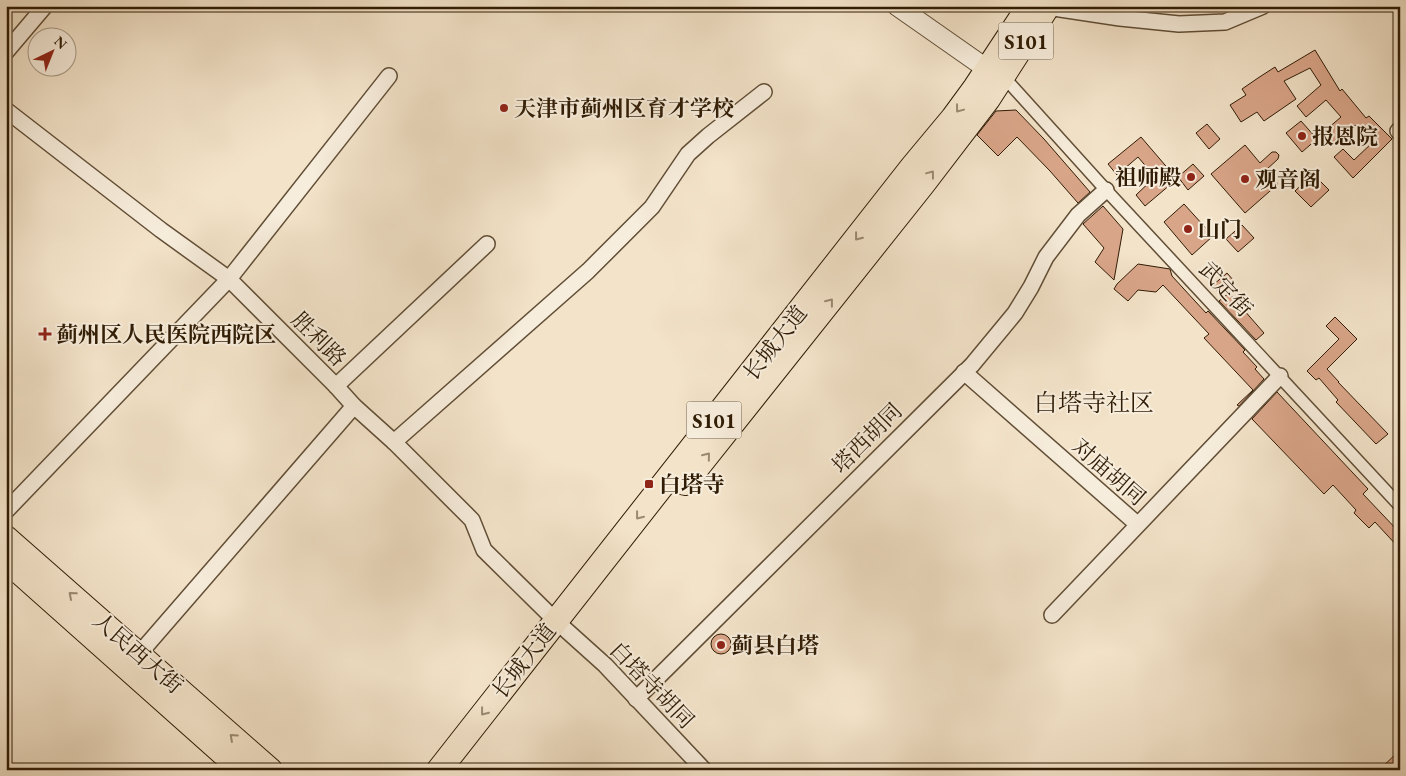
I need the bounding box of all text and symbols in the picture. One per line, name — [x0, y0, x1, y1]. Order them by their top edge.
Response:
road number: S101 — [998, 22, 1054, 59]
north arrow — [28, 28, 78, 78]
text: N — [51, 32, 72, 53]
place label: 天津市蓟州区育才学校 — [514, 94, 734, 123]
marker: 天津市蓟州区育才学校 — [498, 102, 510, 114]
one-way arrow — [956, 103, 965, 113]
place label: 报恩院 — [1312, 122, 1378, 151]
marker: 报恩院 — [1296, 130, 1308, 142]
place label: 祖师殿 — [1115, 163, 1181, 192]
place label: 观音阁 — [1255, 165, 1321, 194]
one-way arrow — [925, 171, 933, 180]
marker: 祖师殿 — [1185, 171, 1197, 183]
marker: 观音阁 — [1239, 173, 1251, 185]
place label: 山门 — [1198, 215, 1242, 244]
marker: 山门 — [1182, 223, 1194, 235]
one-way arrow — [855, 231, 864, 241]
street label: 武定街 — [1193, 255, 1259, 323]
one-way arrow — [824, 298, 833, 308]
street label: 长城大道 — [736, 299, 814, 387]
street label: 胜利路 — [285, 305, 353, 373]
place label: 蓟州区人民医院西院区 — [56, 320, 276, 349]
marker: 蓟州区人民医院西院区 — [38, 327, 52, 341]
district label: 白塔寺社区 — [1034, 387, 1154, 418]
street label: 塔西胡同 — [826, 397, 908, 479]
road number: S101 — [686, 402, 742, 438]
street label: 对庙胡同 — [1066, 432, 1152, 512]
one-way arrow — [701, 453, 709, 462]
place label: 白塔寺 — [659, 470, 725, 499]
marker: 白塔寺 — [643, 478, 655, 490]
one-way arrow — [636, 510, 644, 519]
one-way arrow — [69, 592, 78, 601]
street label: 人民西大街 — [87, 606, 189, 700]
street label: 长城大道 — [485, 617, 563, 705]
place label: 蓟县白塔 — [731, 631, 819, 660]
street label: 白塔寺胡同 — [603, 635, 701, 735]
marker: 蓟县白塔 — [715, 639, 727, 651]
one-way arrow — [481, 707, 490, 716]
one-way arrow — [230, 734, 239, 743]

